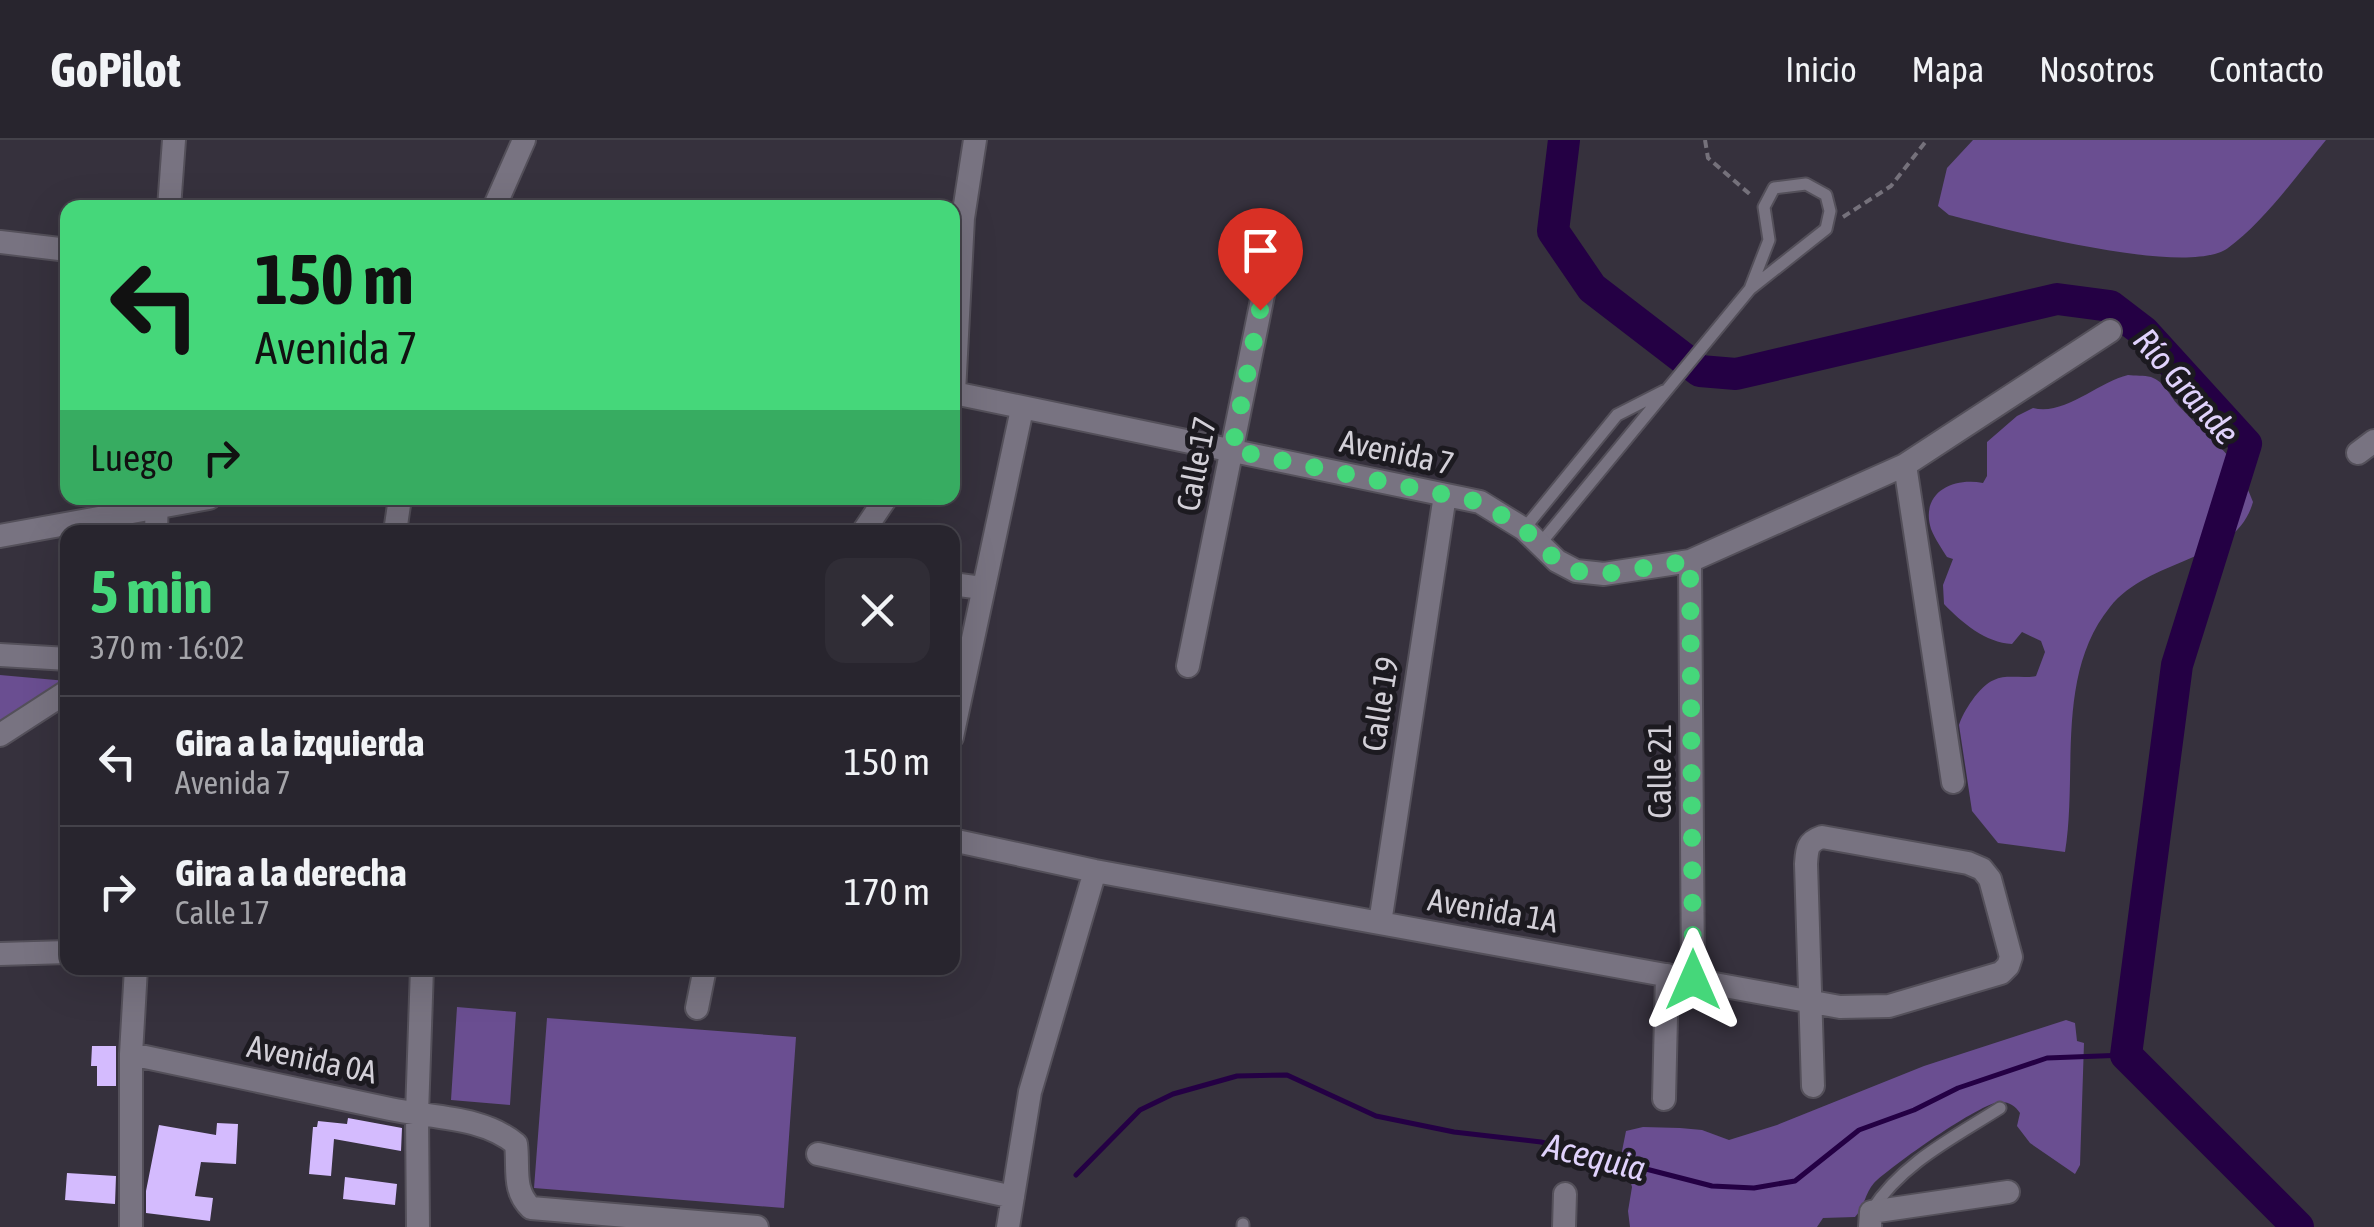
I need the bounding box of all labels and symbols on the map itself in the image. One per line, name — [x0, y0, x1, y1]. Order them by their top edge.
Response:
pin — [1218, 208, 1303, 311]
water label: Río Grande — [2126, 320, 2248, 452]
street label: Calle 17 — [1169, 414, 1223, 514]
street label: Avenida 7 — [1337, 422, 1457, 482]
street label: Calle 19 — [1354, 654, 1406, 754]
street label: Calle 21 — [1641, 724, 1678, 818]
street label: Avenida 1A — [1425, 880, 1561, 940]
position arrow — [1641, 928, 1745, 1032]
street label: Avenida 0A — [244, 1027, 380, 1091]
water label: Acequia — [1539, 1124, 1650, 1188]

